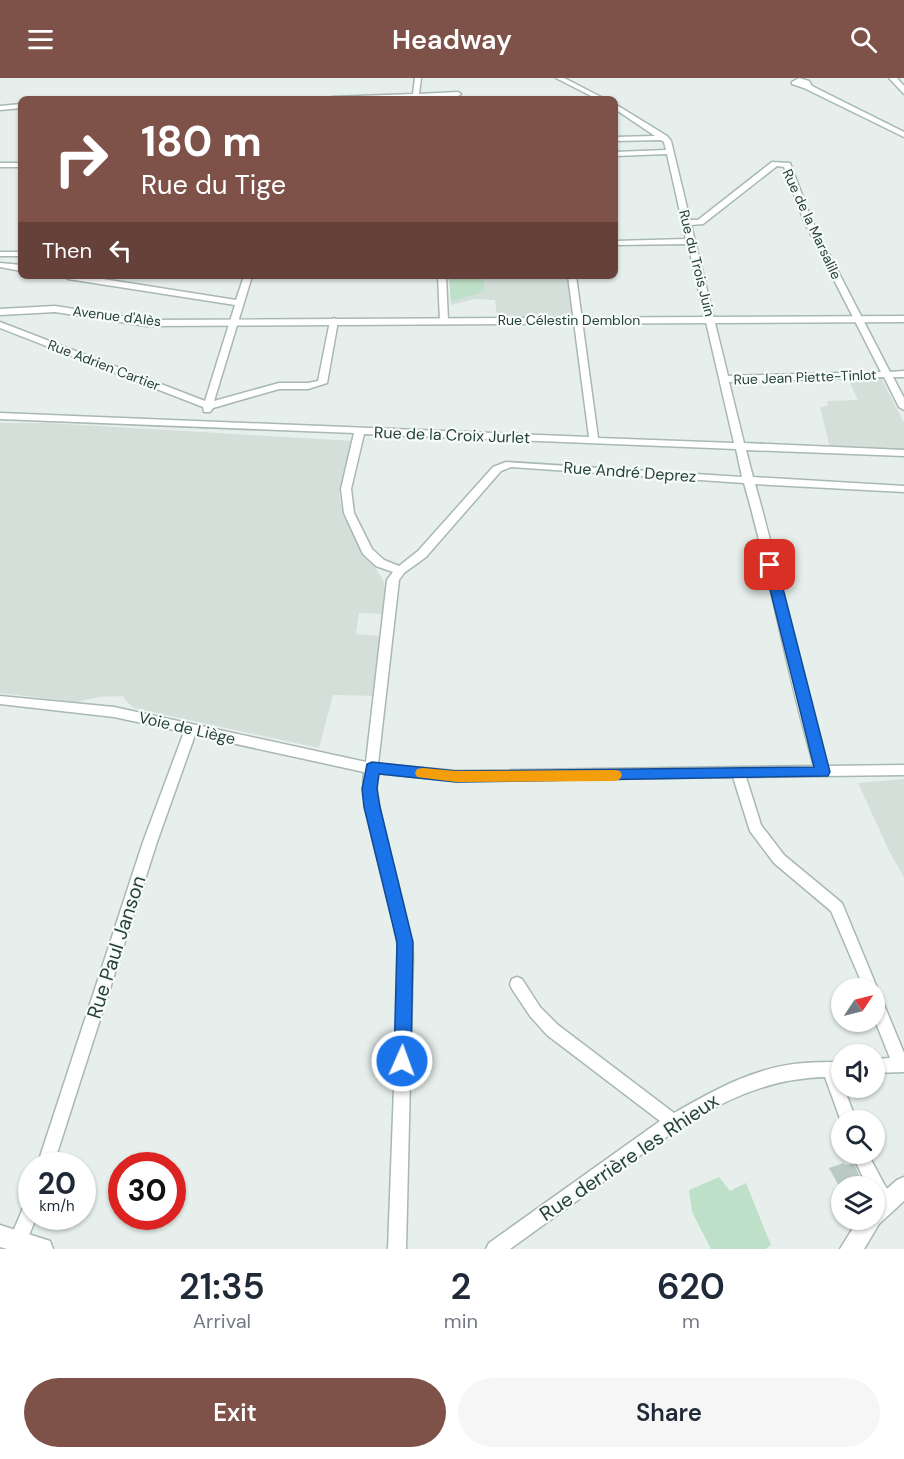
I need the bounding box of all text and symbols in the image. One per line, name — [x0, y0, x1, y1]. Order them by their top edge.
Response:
text: Headway — [392, 22, 512, 57]
icon: menu — [24, 23, 57, 56]
icon: search — [847, 23, 880, 56]
text: 180 m — [141, 114, 262, 169]
icon: right — [42, 120, 120, 198]
street label: Rue de la Marsalile — [779, 166, 845, 282]
text: Rue du Tige — [141, 167, 286, 202]
street label: Rue du Trois Juin — [675, 208, 719, 318]
icon: left — [104, 234, 137, 267]
text: Then — [42, 236, 92, 265]
street label: Avenue d'Alès — [72, 302, 162, 330]
street label: Rue Célestin Demblon — [498, 311, 640, 329]
street label: Rue Adrien Cartier — [45, 335, 163, 395]
street label: Rue Jean Piette-Tinlot — [733, 366, 877, 388]
street label: Rue de la Croix Jurlet — [374, 422, 530, 448]
street label: Rue André Deprez — [563, 457, 697, 487]
pin — [744, 539, 795, 590]
icon: arrive — [753, 548, 786, 581]
street label: Voie de Liège — [137, 707, 237, 749]
street label: Rue Paul Janson — [81, 872, 151, 1022]
north arrow — [831, 978, 885, 1032]
map controls — [831, 978, 885, 1230]
position arrow — [370, 1029, 434, 1093]
button: sound — [831, 1044, 885, 1098]
street label: Rue derrière les Rhieux — [534, 1087, 724, 1227]
button: search — [831, 1110, 885, 1164]
speed limit sign: 30 — [108, 1152, 186, 1230]
text: 20 — [38, 1164, 76, 1203]
button: layers — [831, 1176, 885, 1230]
text: km/h — [39, 1196, 75, 1216]
text: 21:35 — [179, 1263, 265, 1310]
text: 2 — [450, 1263, 471, 1310]
text: 620 — [657, 1263, 725, 1310]
text: Arrival — [193, 1308, 251, 1334]
text: min — [444, 1308, 478, 1334]
text: m — [682, 1308, 700, 1334]
button: Exit — [24, 1378, 446, 1447]
button: Share — [458, 1378, 880, 1447]

